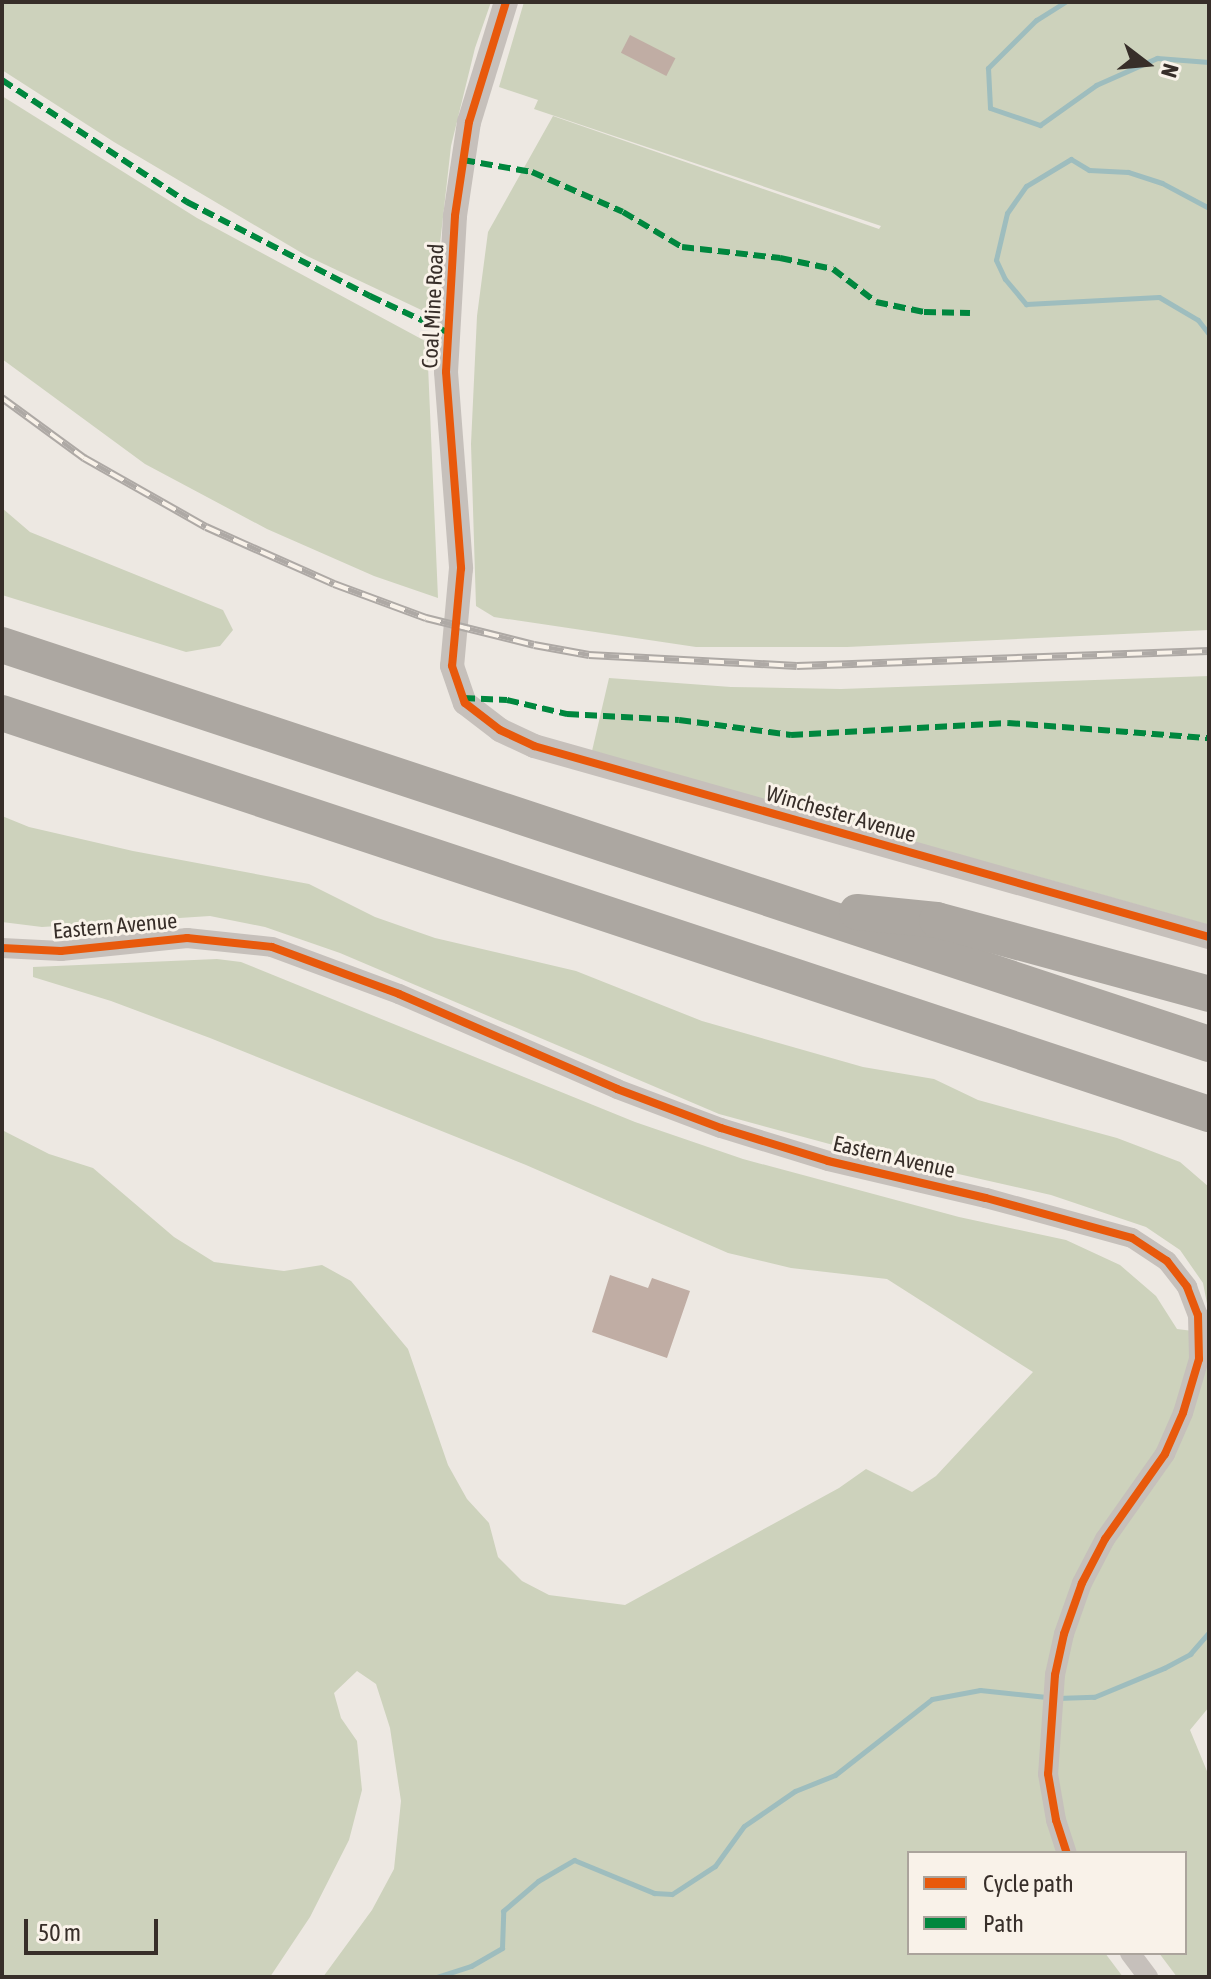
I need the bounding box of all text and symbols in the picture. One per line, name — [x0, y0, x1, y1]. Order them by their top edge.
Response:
north arrow — [1107, 24, 1187, 104]
text: N — [1156, 61, 1184, 80]
street label: Coal Mine Road — [417, 243, 449, 369]
street label: Winchester Avenue — [763, 780, 919, 848]
street label: Eastern Avenue — [52, 907, 178, 945]
street label: Eastern Avenue — [830, 1130, 958, 1184]
legend — [907, 1851, 1187, 1955]
text: Cycle path — [983, 1870, 1074, 1897]
scale bar — [28, 1903, 162, 1953]
text: Path — [983, 1910, 1024, 1937]
text: 50 m — [38, 1919, 81, 1946]

